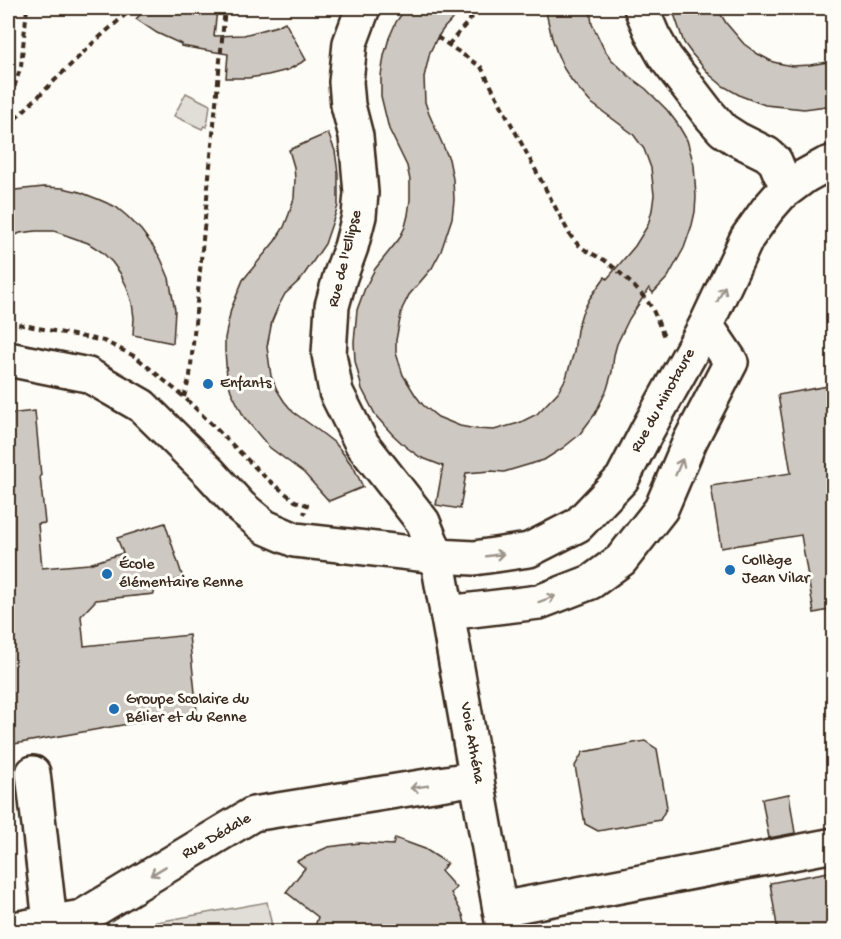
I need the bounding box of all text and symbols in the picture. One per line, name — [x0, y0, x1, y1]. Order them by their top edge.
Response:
street label: Rue de l'Ellipse — [325, 208, 367, 310]
one-way arrow — [715, 285, 727, 303]
street label: Rue du Minotaure — [628, 345, 701, 456]
place label: Enfants — [220, 375, 272, 394]
marker: Enfants — [201, 377, 215, 391]
one-way arrow — [674, 459, 685, 477]
one-way arrow — [485, 549, 504, 560]
place label: Collège Jean Vilar — [742, 552, 811, 589]
place label: École élémentaire Renne — [119, 556, 244, 593]
marker: Collège Jean Vilar — [723, 563, 737, 577]
marker: École élémentaire Renne — [100, 567, 114, 581]
one-way arrow — [537, 593, 555, 604]
place label: Groupe Scolaire du Bélier et du Renne — [125, 691, 250, 728]
street label: Voie Athéna — [454, 700, 488, 786]
marker: Groupe Scolaire du Bélier et du Renne — [107, 702, 121, 716]
one-way arrow — [410, 782, 430, 793]
street label: Rue Dédale — [179, 809, 256, 864]
one-way arrow — [150, 866, 167, 878]

